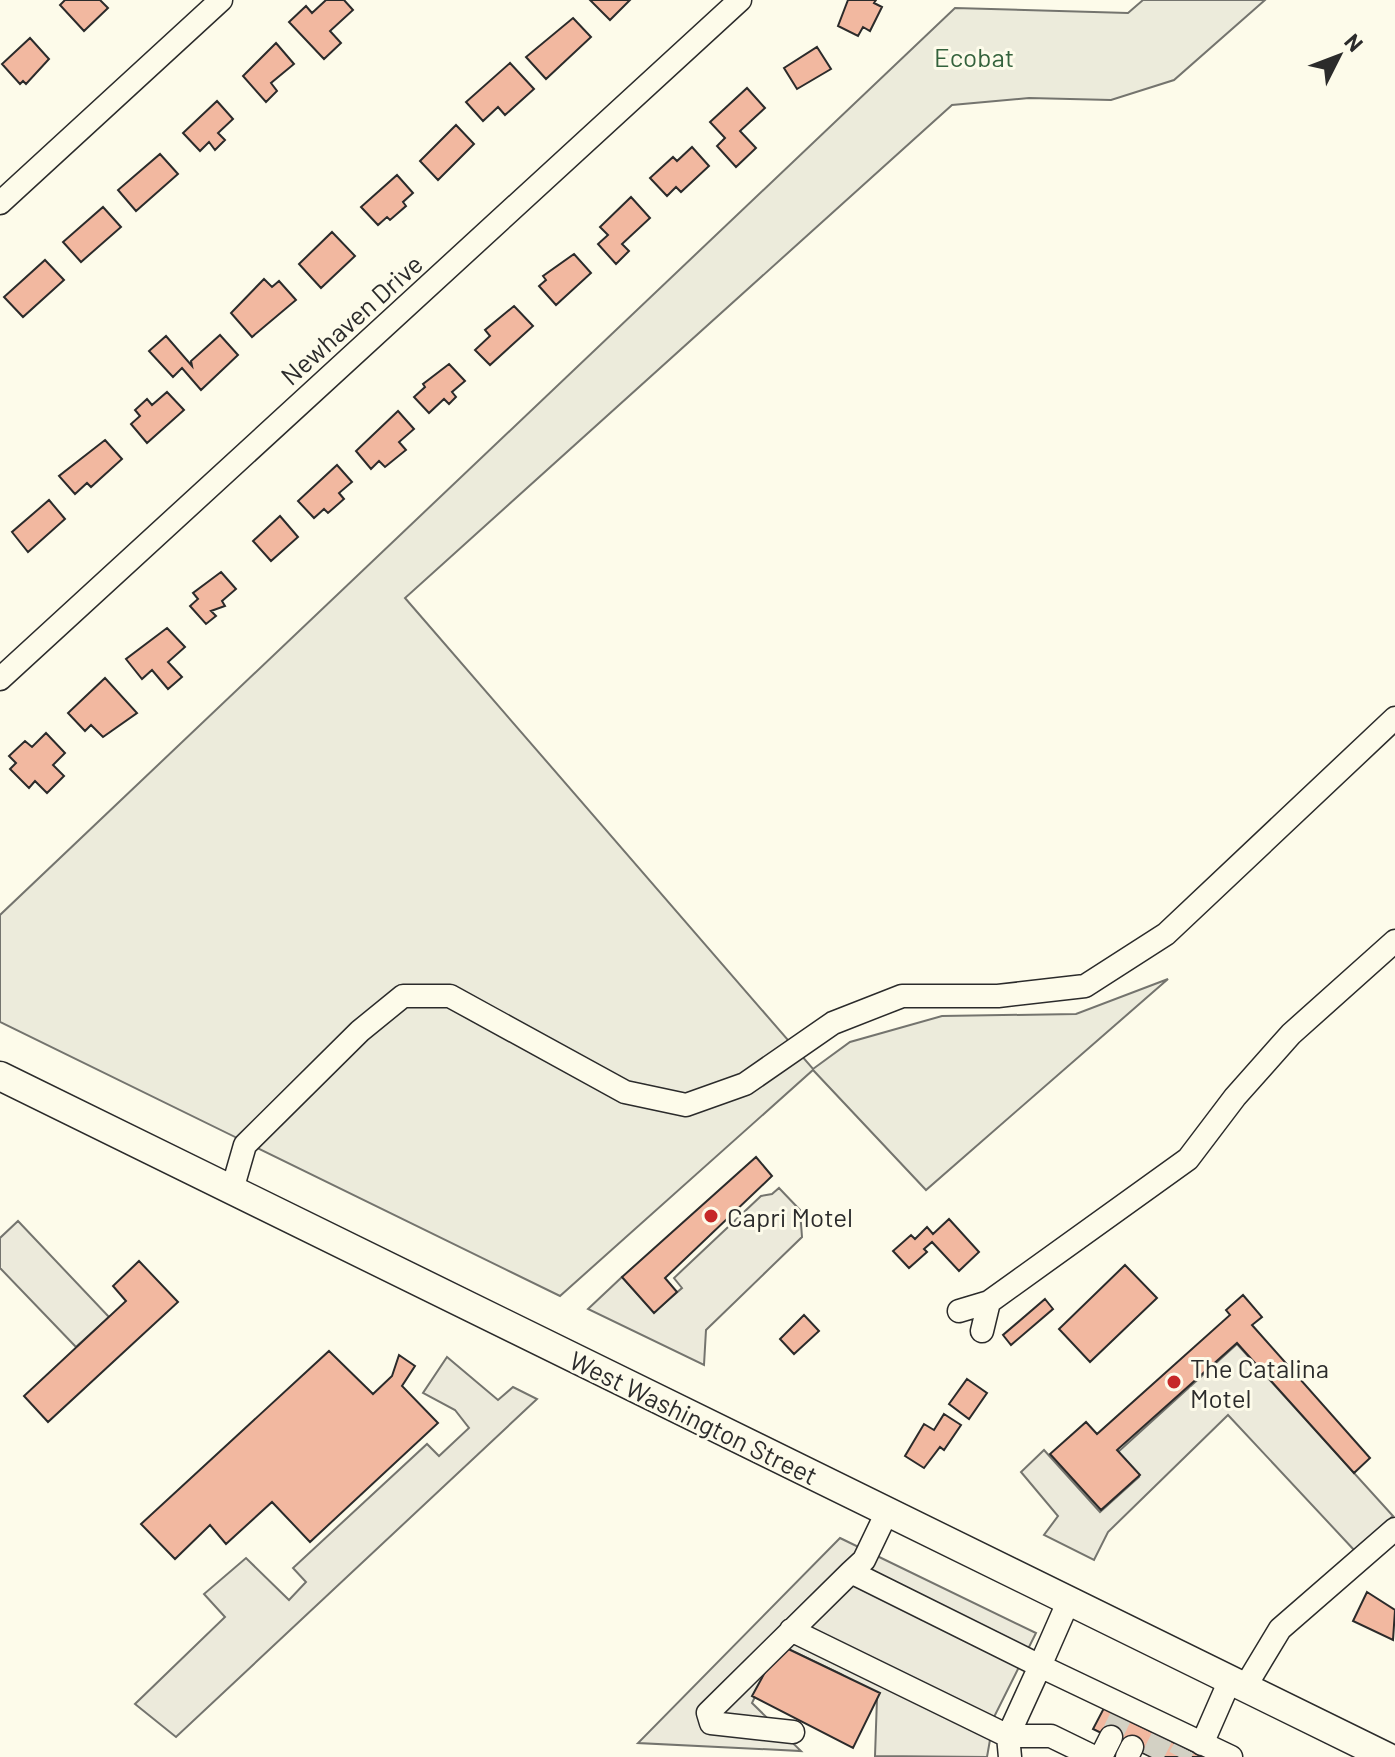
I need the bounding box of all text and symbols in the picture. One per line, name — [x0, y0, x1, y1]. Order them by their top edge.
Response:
north arrow — [1299, 16, 1379, 96]
text: N — [1340, 28, 1369, 56]
park label: Ecobat — [934, 41, 1014, 72]
street label: Newhaven Drive — [274, 247, 428, 391]
place label: Capri Motel — [727, 1201, 853, 1232]
marker: Capri Motel — [702, 1207, 720, 1225]
street label: West Washington Street — [565, 1344, 823, 1490]
place label: The Catalina Motel — [1190, 1352, 1329, 1413]
marker: The Catalina Motel — [1165, 1373, 1183, 1391]

